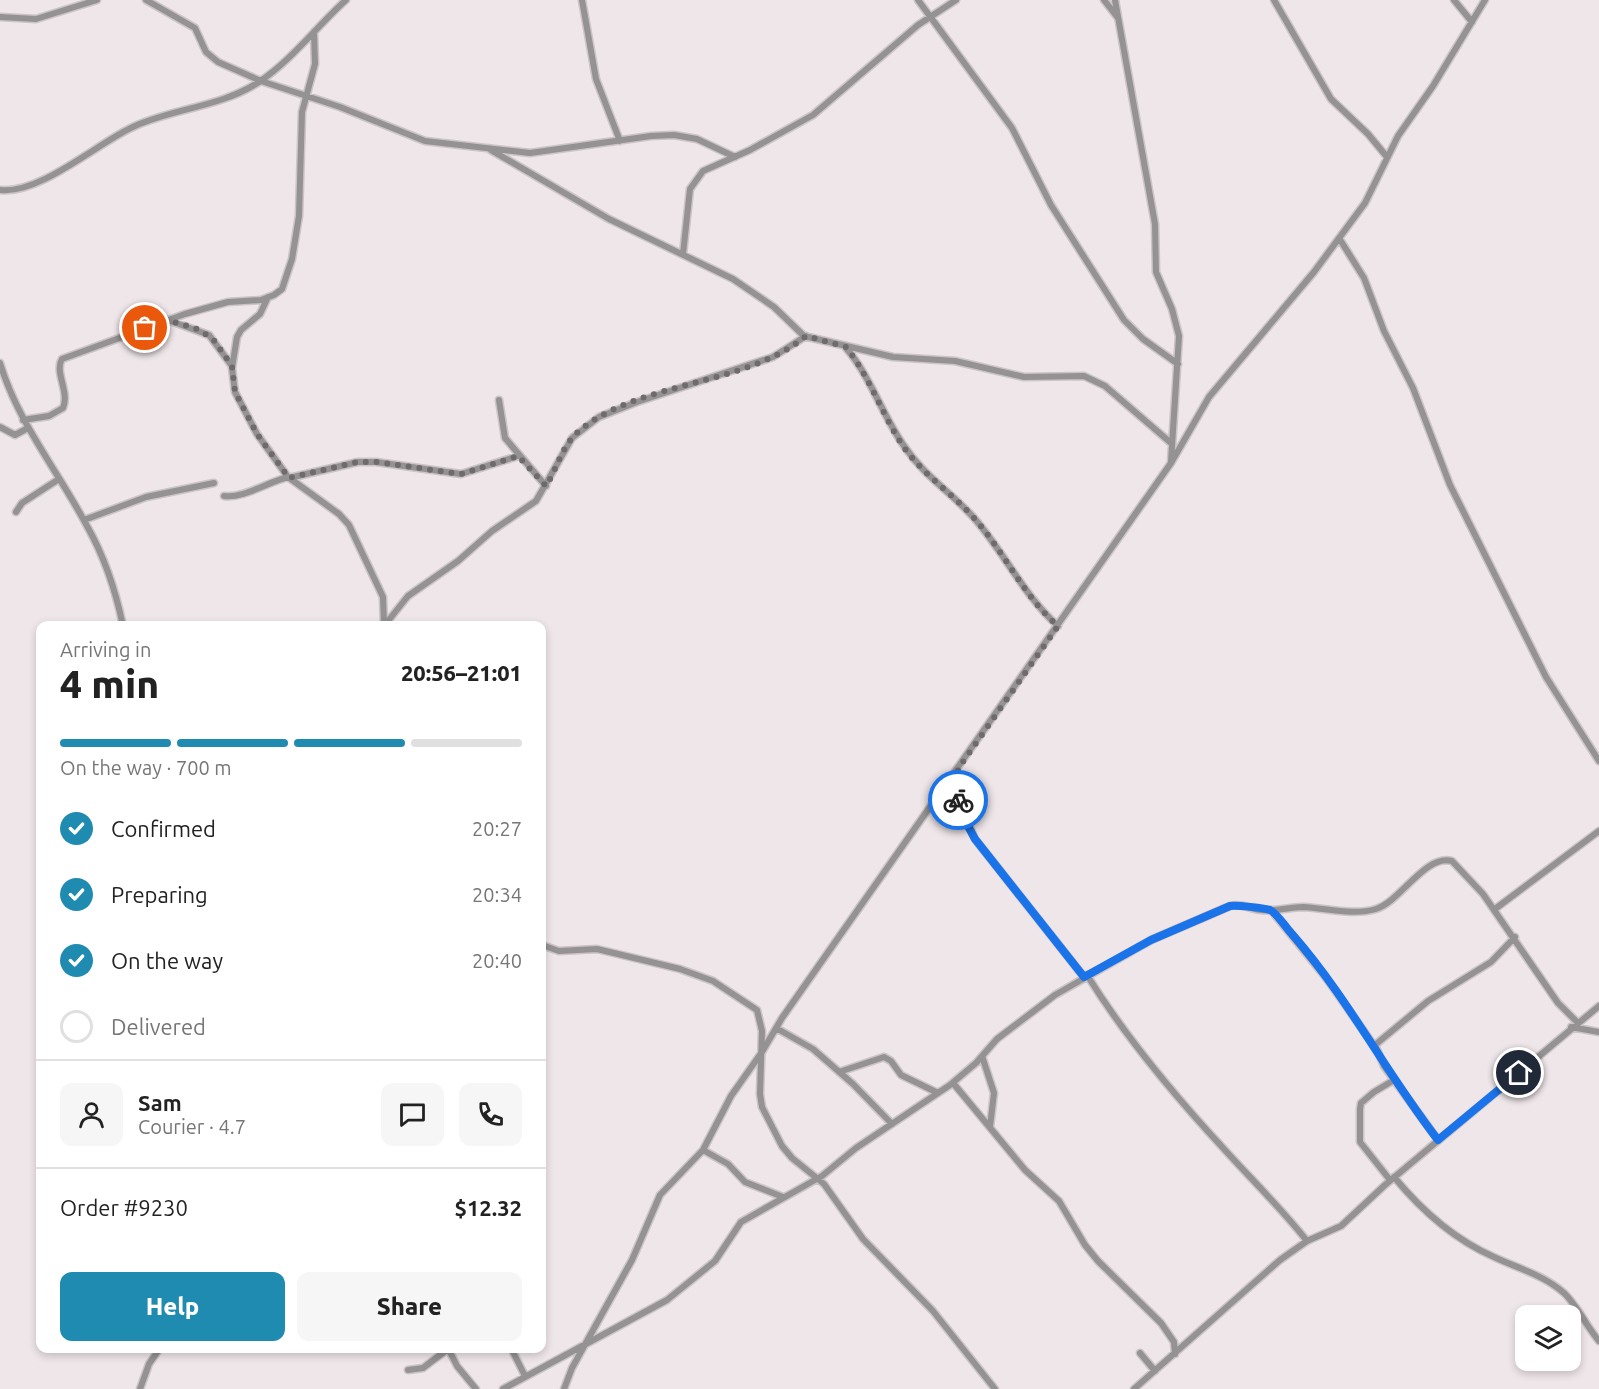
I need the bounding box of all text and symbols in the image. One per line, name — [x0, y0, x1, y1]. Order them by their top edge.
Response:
pin — [119, 302, 170, 353]
icon: bag — [128, 311, 161, 344]
text: Arriving in — [60, 638, 151, 661]
text: 20:56–21:01 — [401, 660, 522, 685]
text: 4 min — [60, 662, 159, 705]
text: On the way · 700 m — [60, 756, 232, 779]
courier — [928, 770, 988, 830]
icon: bike — [942, 784, 975, 817]
icon: check — [60, 812, 93, 845]
text: Confirmed — [111, 816, 216, 841]
text: 20:27 — [472, 817, 522, 840]
icon: check — [60, 878, 93, 911]
text: Preparing — [111, 882, 208, 907]
text: 20:34 — [472, 883, 522, 906]
icon: check — [60, 944, 93, 977]
text: On the way — [111, 948, 223, 973]
text: 20:40 — [472, 949, 522, 972]
text: Delivered — [111, 1014, 206, 1039]
pin — [1493, 1047, 1544, 1098]
icon: home — [1502, 1056, 1535, 1089]
button: person — [60, 1083, 123, 1146]
button: chat — [381, 1083, 444, 1146]
button: phone — [459, 1083, 522, 1146]
text: Sam — [138, 1090, 182, 1115]
text: Courier · 4.7 — [138, 1115, 246, 1138]
text: Order #9230 — [60, 1195, 188, 1220]
text: $12.32 — [455, 1195, 522, 1220]
button: Help — [60, 1272, 285, 1341]
button: Share — [297, 1272, 522, 1341]
map controls — [1515, 1305, 1581, 1371]
button: layers — [1515, 1305, 1581, 1371]

